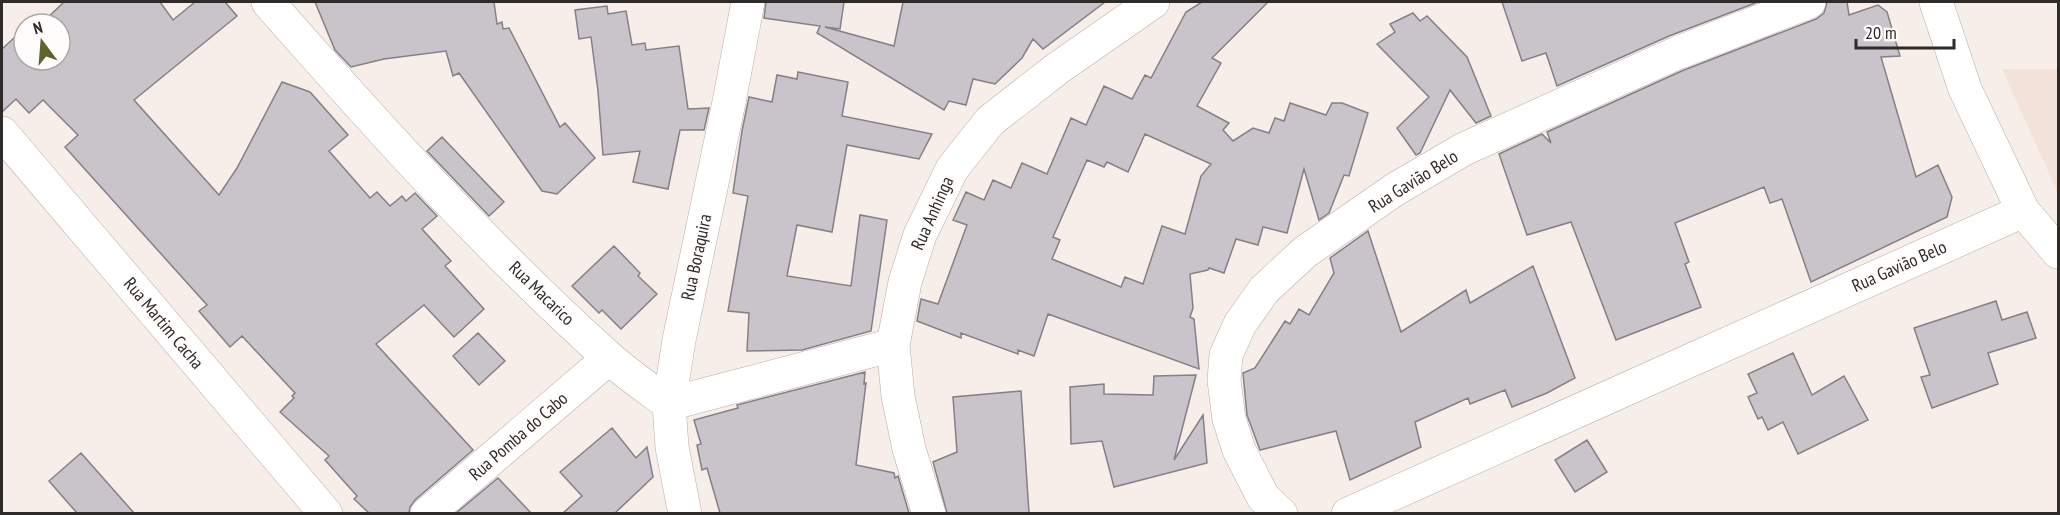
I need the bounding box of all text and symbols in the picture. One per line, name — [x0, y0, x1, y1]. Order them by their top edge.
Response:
north arrow — [12, 12, 72, 72]
scale bar — [1856, 12, 1954, 50]
text: N — [31, 17, 45, 38]
text: 20 m — [1865, 21, 1897, 44]
street label: Rua Gavião Belo — [1364, 144, 1462, 218]
street label: Rua Anhinga — [906, 173, 958, 253]
street label: Rua Boraquira — [676, 212, 716, 302]
street label: Rua Gavião Belo — [1848, 235, 1950, 297]
street label: Rua Macarico — [504, 256, 580, 330]
street label: Rua Martim Cacha — [119, 272, 209, 374]
street label: Rua Pomba do Cabo — [464, 387, 572, 485]

